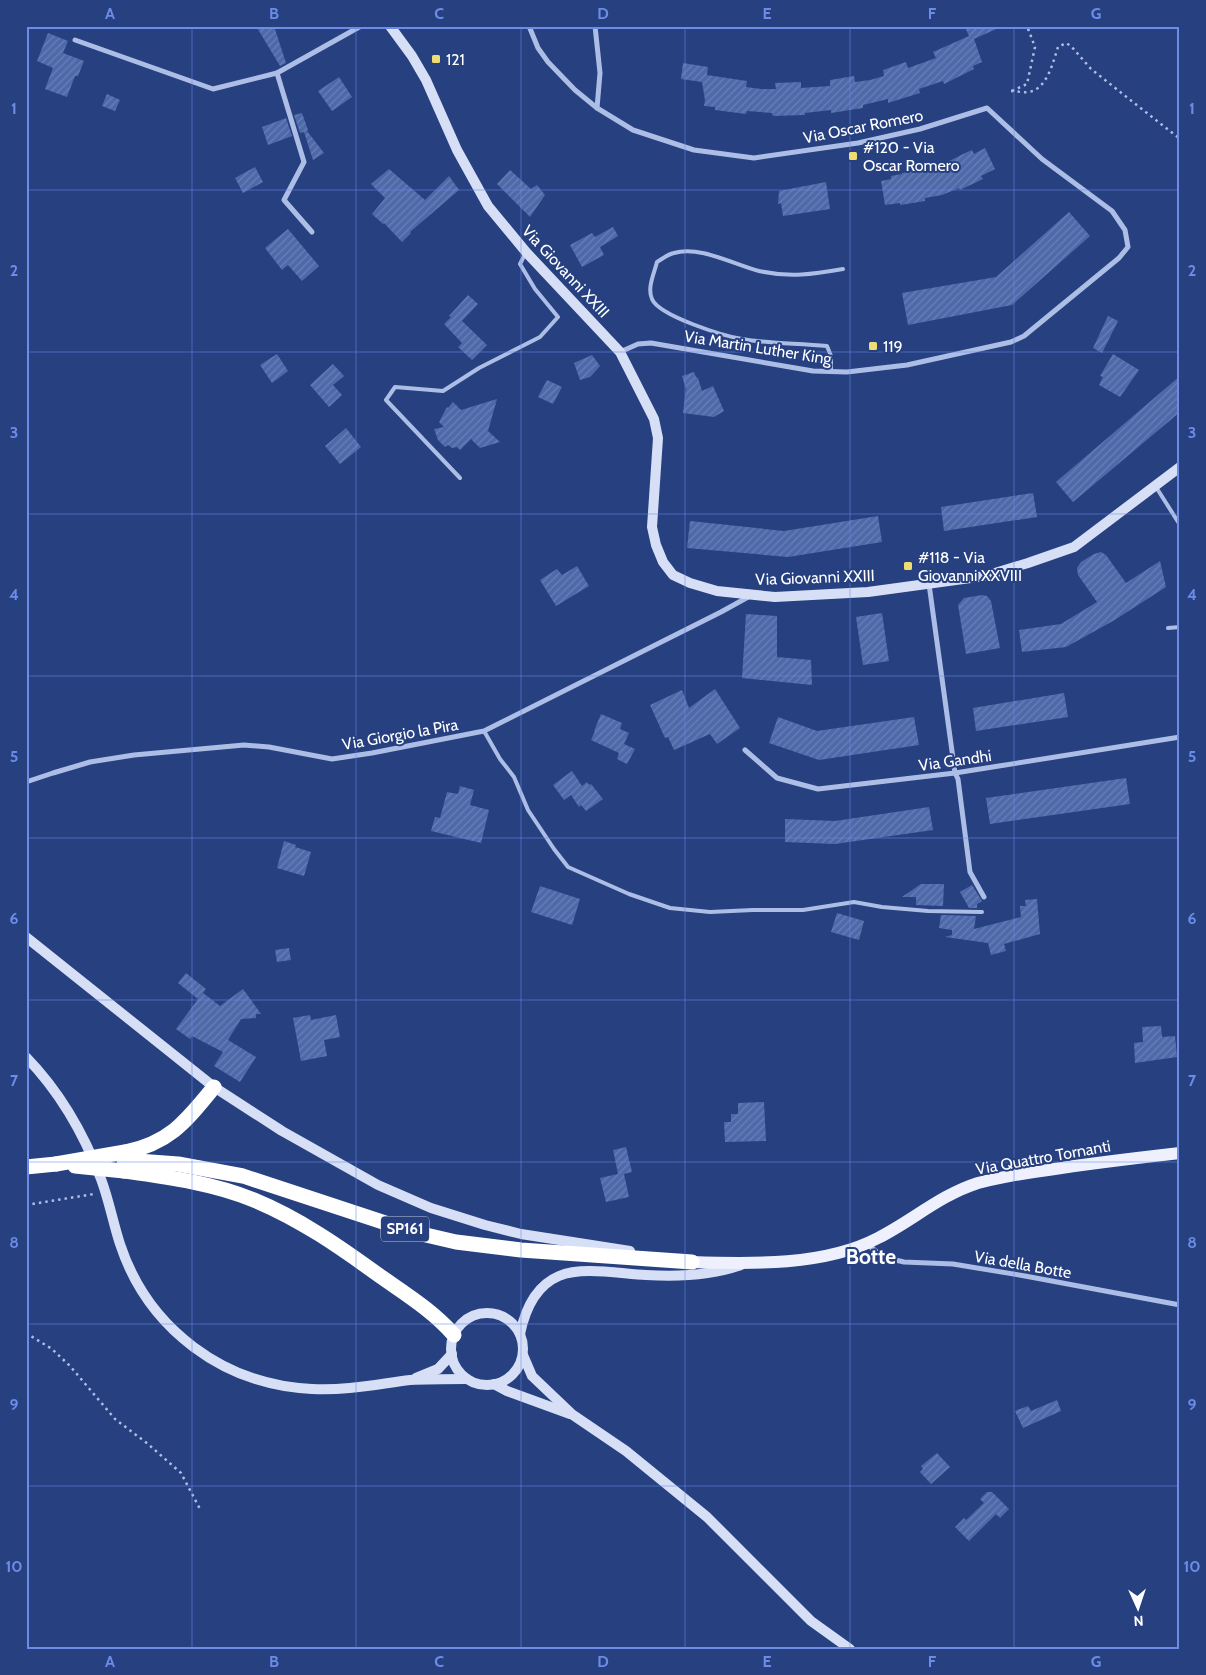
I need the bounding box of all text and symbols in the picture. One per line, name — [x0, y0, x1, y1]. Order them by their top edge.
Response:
text: A — [105, 4, 115, 23]
text: B — [269, 4, 279, 23]
text: C — [434, 4, 444, 23]
text: D — [597, 4, 609, 23]
text: E — [762, 4, 772, 23]
text: F — [928, 4, 937, 23]
text: G — [1091, 4, 1101, 23]
place label: 121 — [446, 50, 465, 69]
marker: 121 — [430, 53, 442, 65]
text: 1 — [11, 99, 17, 118]
text: 1 — [1189, 99, 1195, 118]
street label: Via Oscar Romero — [802, 106, 925, 147]
place label: #120 - Via Oscar Romero — [863, 138, 960, 175]
marker: #120 - Via Oscar Romero — [847, 150, 859, 162]
street label: Via Giovanni XXIII — [518, 221, 613, 321]
text: 2 — [10, 261, 18, 280]
text: 2 — [1188, 261, 1196, 280]
street label: Via Martin Luther King — [683, 326, 834, 369]
place label: 119 — [883, 337, 903, 356]
marker: 119 — [867, 340, 879, 352]
text: 3 — [10, 423, 18, 442]
text: 3 — [1188, 423, 1196, 442]
place label: #118 - Via Giovanni XXVIII — [918, 548, 1022, 585]
marker: #118 - Via Giovanni XXVIII — [902, 560, 914, 572]
street label: Via Giovanni XXIII — [755, 566, 875, 589]
text: 4 — [9, 585, 19, 604]
text: 4 — [1187, 585, 1197, 604]
street label: Via Giorgio la Pira — [341, 715, 460, 754]
street label: Via Gandhi — [917, 746, 993, 775]
text: 5 — [10, 747, 18, 766]
text: 5 — [1188, 747, 1196, 766]
text: 6 — [10, 909, 19, 928]
text: 6 — [1188, 909, 1197, 928]
text: 7 — [10, 1071, 19, 1090]
text: 7 — [1188, 1071, 1197, 1090]
street label: Via Quattro Tornanti — [974, 1136, 1112, 1179]
road number: SP161 — [381, 1216, 429, 1242]
text: 8 — [9, 1233, 19, 1252]
text: 8 — [1187, 1233, 1197, 1252]
district label: Botte — [846, 1244, 896, 1269]
street label: Via della Botte — [973, 1247, 1073, 1282]
text: 9 — [10, 1395, 19, 1414]
text: 9 — [1188, 1395, 1197, 1414]
text: 10 — [5, 1557, 23, 1576]
text: 10 — [1183, 1557, 1201, 1576]
north arrow — [1114, 1582, 1164, 1632]
text: N — [1133, 1612, 1144, 1630]
text: A — [105, 1652, 115, 1671]
text: B — [269, 1652, 279, 1671]
text: C — [434, 1652, 444, 1671]
text: D — [597, 1652, 609, 1671]
text: E — [762, 1652, 772, 1671]
text: F — [928, 1652, 937, 1671]
text: G — [1091, 1652, 1101, 1671]

